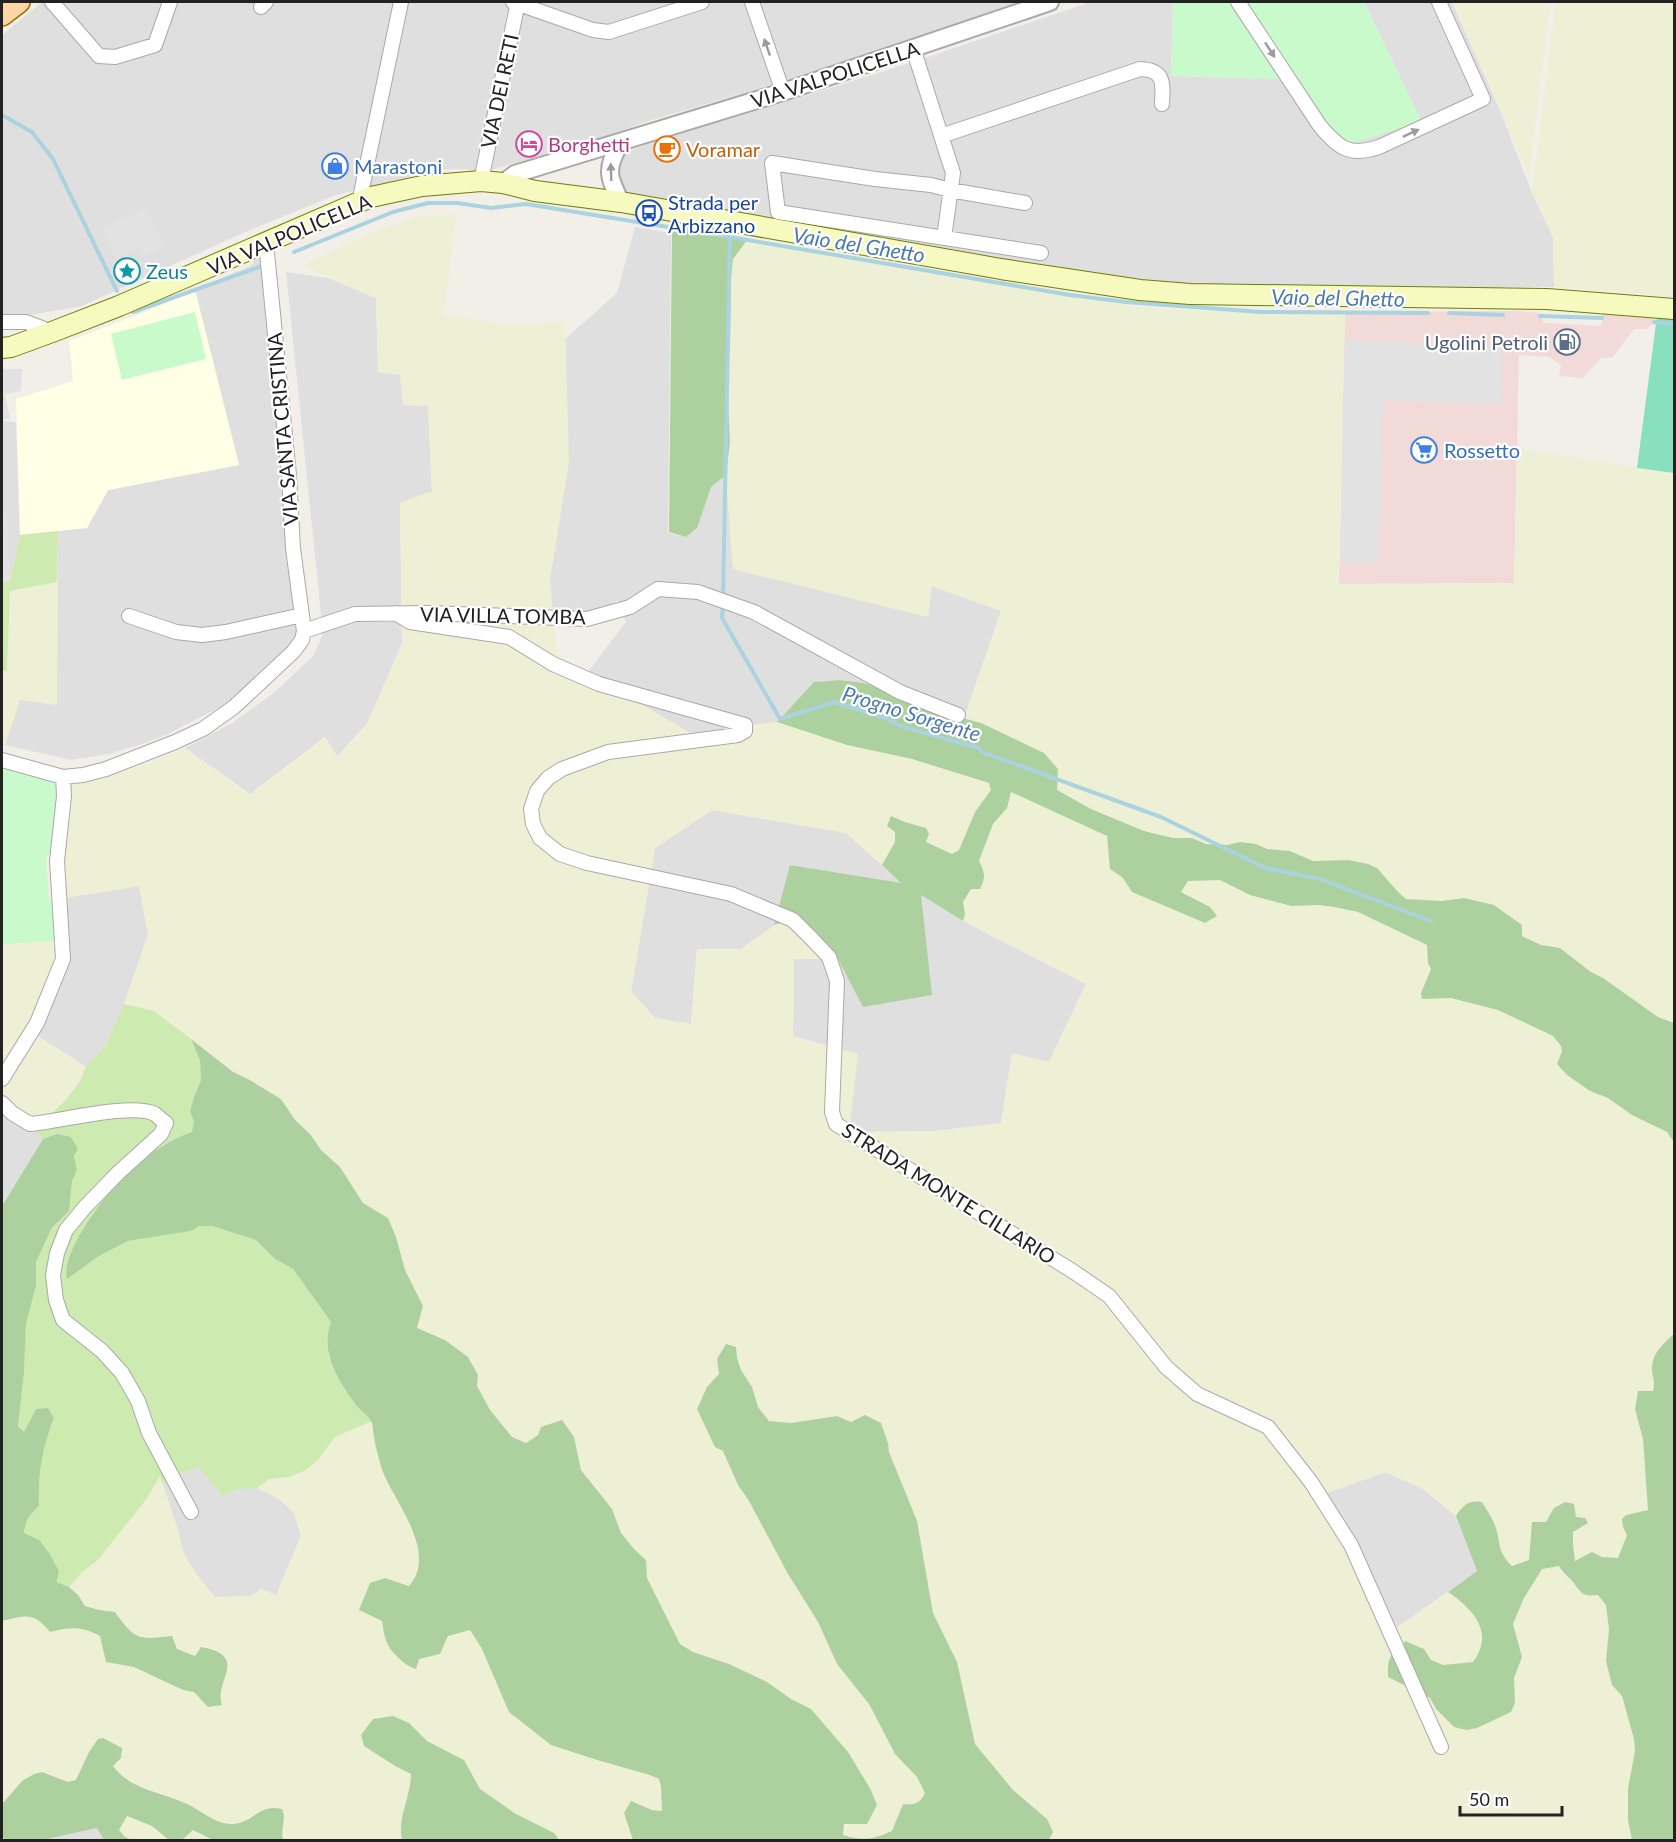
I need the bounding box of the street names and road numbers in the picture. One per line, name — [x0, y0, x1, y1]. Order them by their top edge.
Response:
street label: VIA DEI RETI — [475, 32, 523, 150]
street label: VIA VALPOLICELLA — [748, 35, 923, 113]
street label: VIA VALPOLICELLA — [204, 188, 375, 279]
street label: VIA SANTA CRISTINA — [262, 331, 302, 526]
street label: VIA VILLA TOMBA — [420, 602, 586, 628]
street label: STRADA MONTE CILLARIO — [838, 1117, 1060, 1269]

